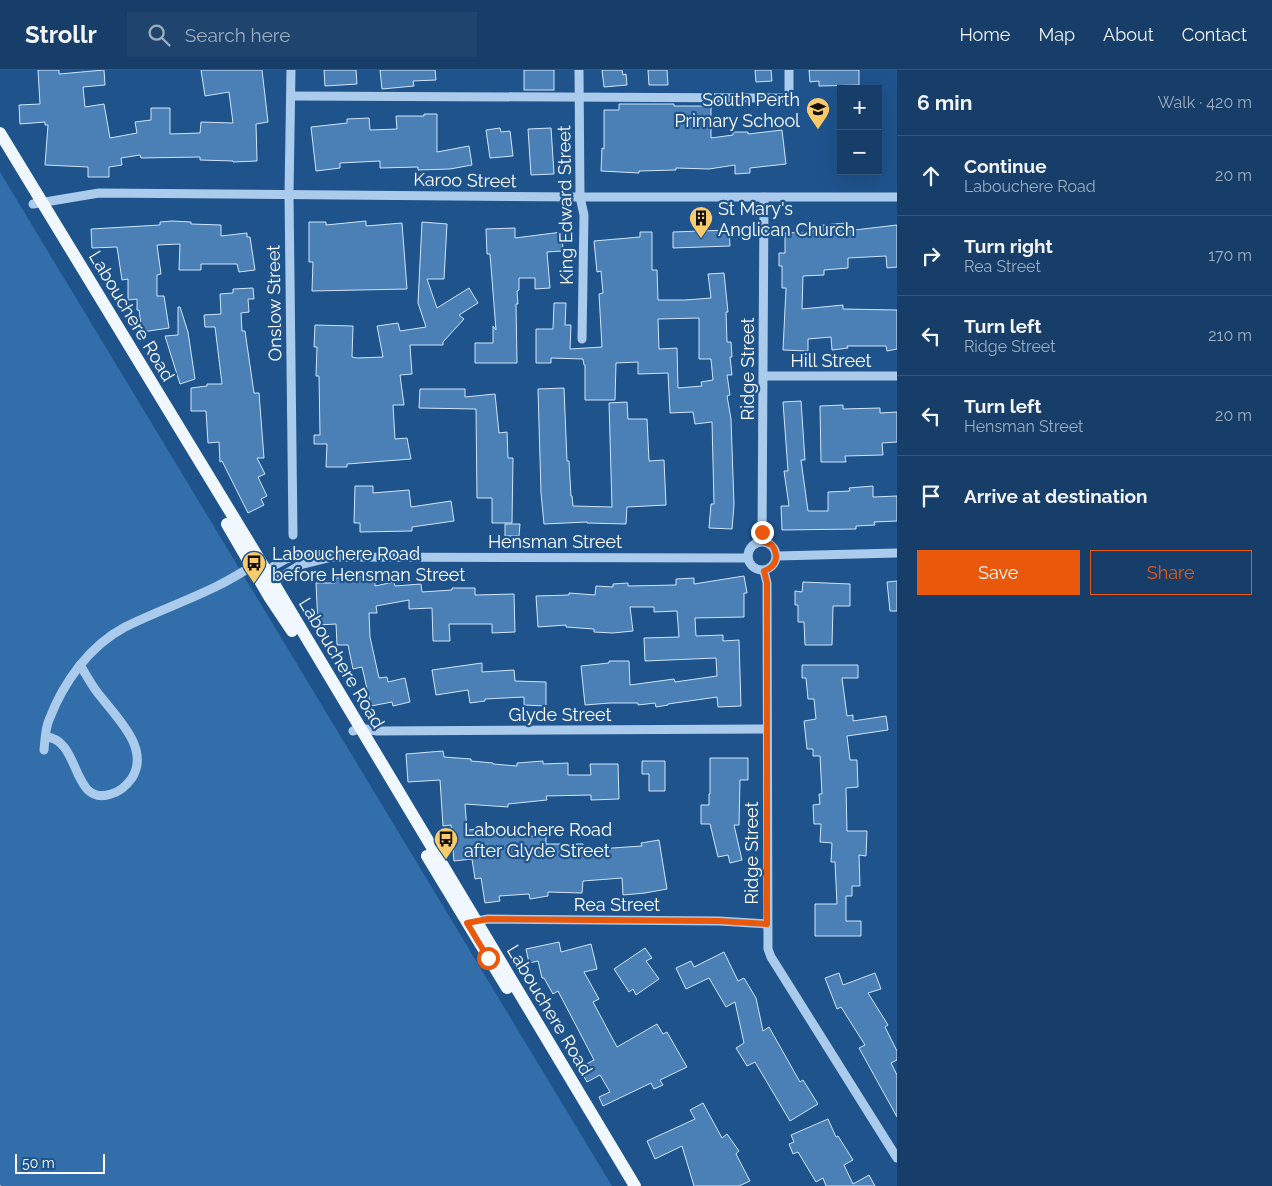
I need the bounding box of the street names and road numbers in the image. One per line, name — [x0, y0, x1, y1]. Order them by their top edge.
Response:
street label: King Edward Street — [553, 125, 577, 285]
street label: Karoo Street — [413, 169, 517, 191]
street label: Onslow Street — [262, 245, 286, 361]
street label: Labouchere Road — [85, 247, 179, 385]
street label: Ridge Street — [737, 318, 758, 420]
street label: Hill Street — [791, 350, 871, 371]
street label: Hensman Street — [488, 531, 622, 552]
street label: Labouchere Road — [295, 594, 389, 732]
street label: Glyde Street — [508, 704, 612, 725]
street label: Ridge Street — [741, 802, 762, 904]
street label: Rea Street — [574, 894, 660, 915]
street label: Labouchere Road — [503, 941, 597, 1079]

